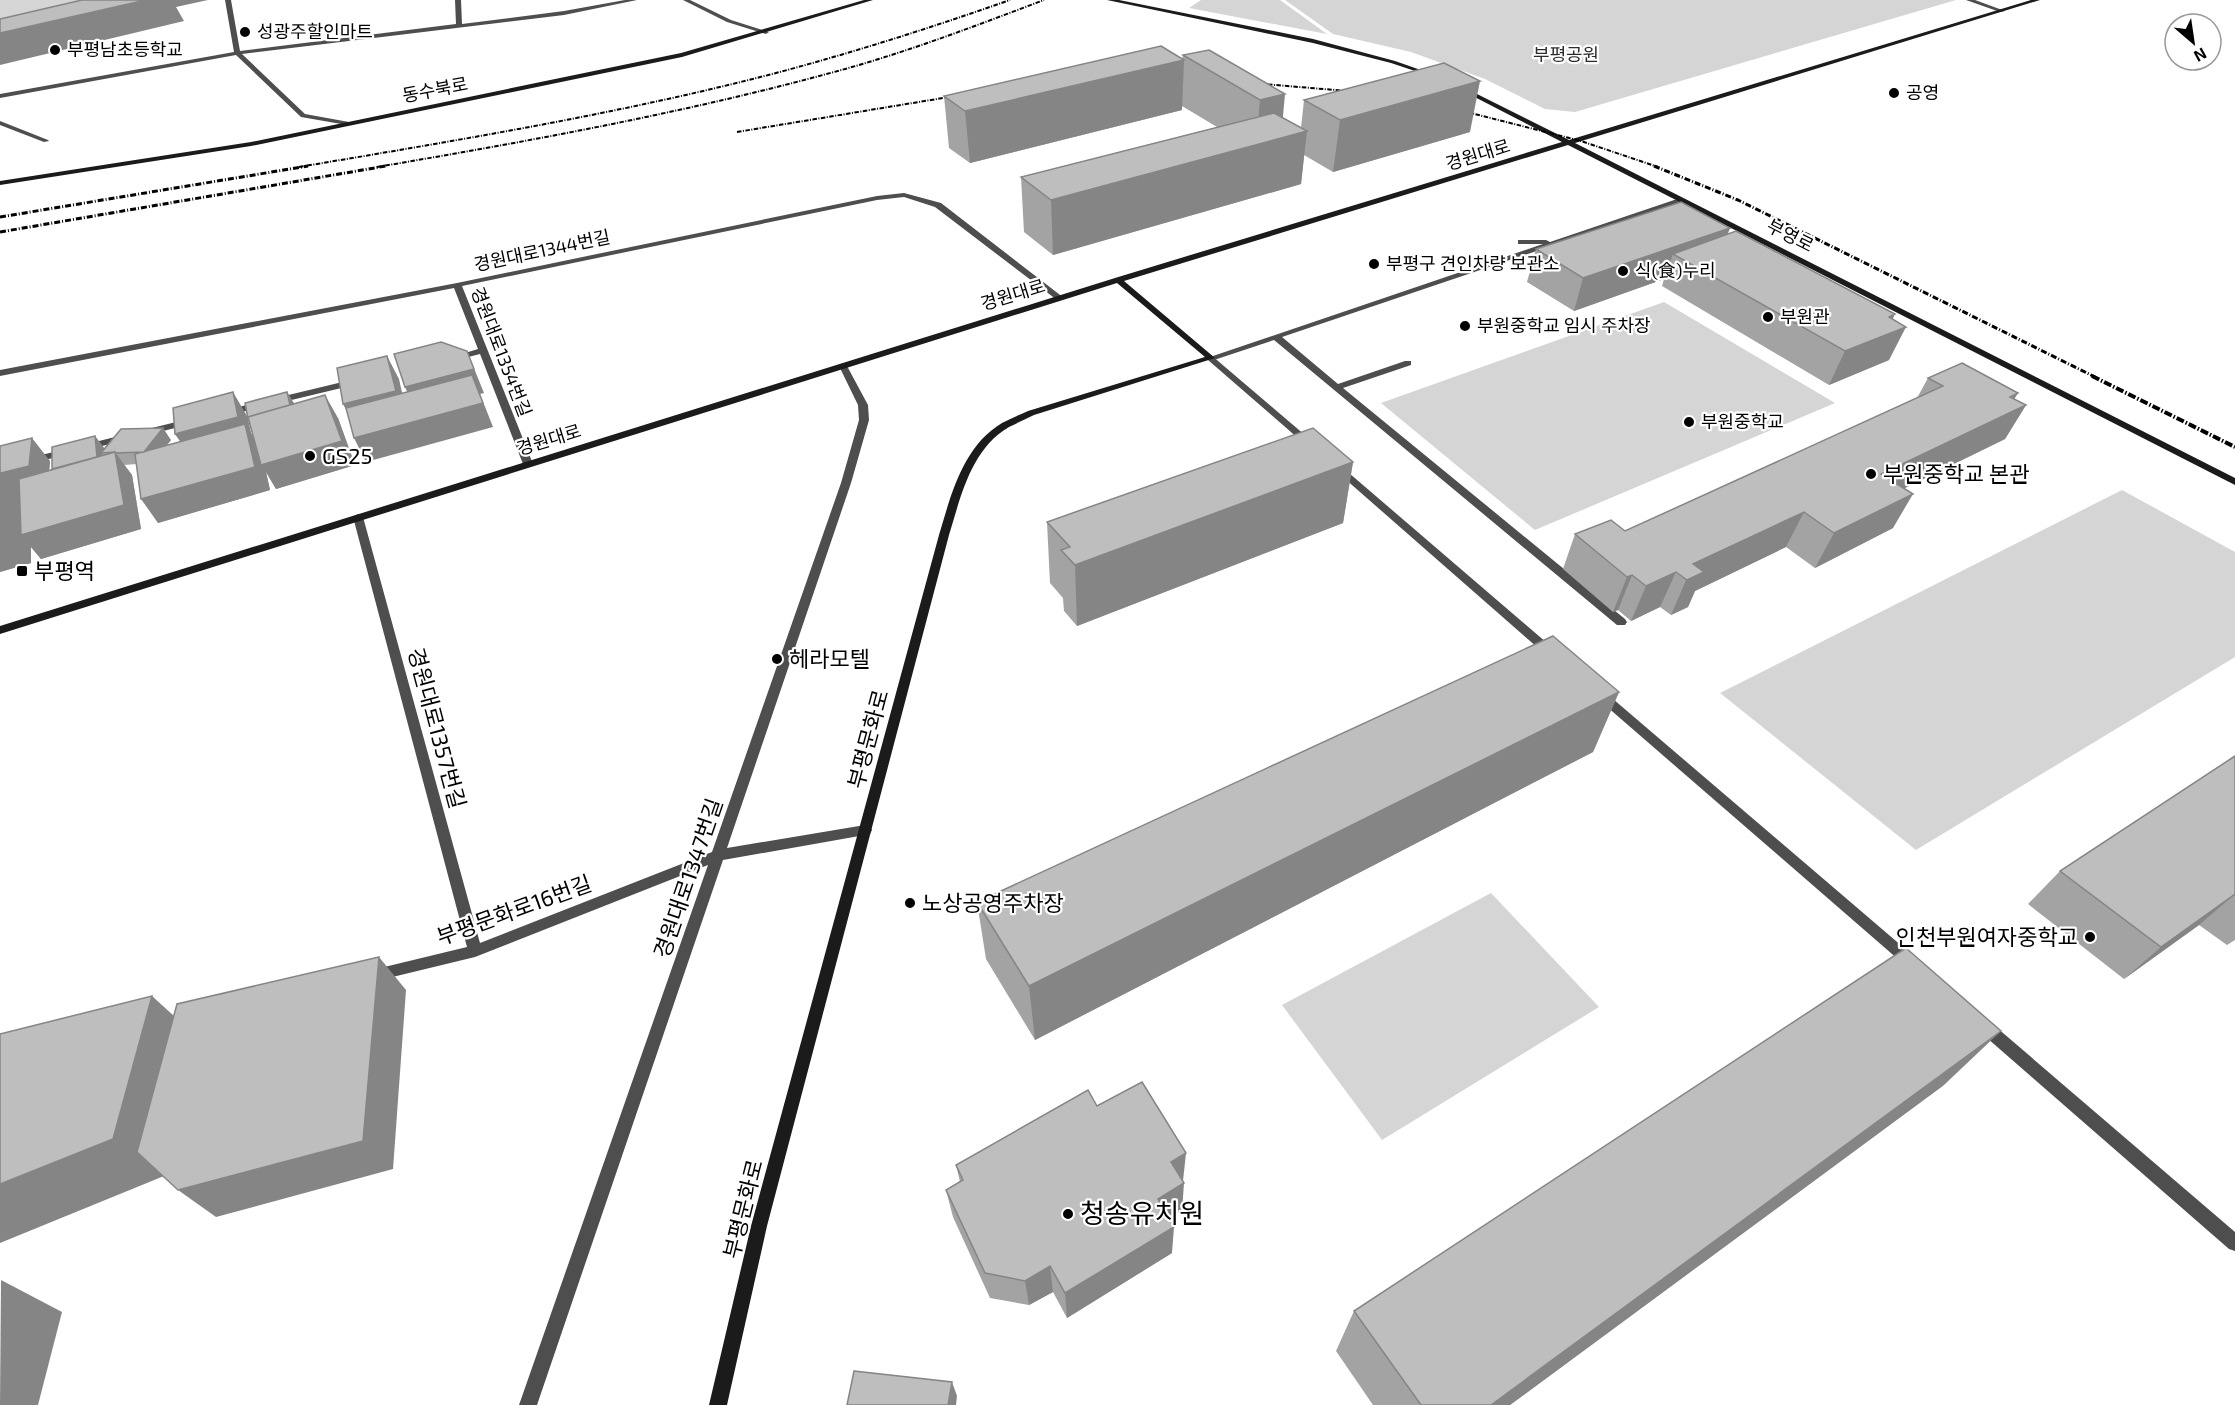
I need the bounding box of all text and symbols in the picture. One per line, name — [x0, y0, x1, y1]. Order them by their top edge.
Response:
north arrow — [2163, 12, 2223, 72]
place label: 성광주할인마트 — [257, 20, 373, 42]
marker: 성광주할인마트 — [238, 25, 252, 39]
place label: 부평남초등학교 — [67, 38, 183, 60]
marker: 부평남초등학교 — [48, 43, 62, 57]
park label: 부평공원 — [1533, 43, 1599, 65]
text: N — [2191, 44, 2210, 67]
street label: 동수북로 — [400, 72, 469, 106]
place label: 공영 — [1906, 81, 1939, 103]
marker: 공영 — [1887, 86, 1901, 100]
street label: 경원대로 — [1443, 134, 1513, 174]
street label: 부영로 — [1763, 214, 1818, 256]
street label: 경원대로1344번길 — [472, 225, 612, 275]
place label: 부평구 견인차량 보관소 — [1386, 252, 1560, 274]
marker: 부평구 견인차량 보관소 — [1367, 257, 1381, 271]
place label: 식(食)누리 — [1635, 259, 1716, 281]
marker: 식(食)누리 — [1616, 264, 1630, 278]
street label: 경원대로 — [978, 274, 1048, 314]
street label: 경원대로1354번길 — [467, 284, 537, 420]
place label: 부원관 — [1780, 305, 1830, 327]
marker: 부원관 — [1761, 310, 1775, 324]
place label: 부원중학교 임시 주차장 — [1477, 314, 1651, 336]
marker: 부원중학교 임시 주차장 — [1458, 319, 1472, 333]
place label: 부원중학교 — [1701, 410, 1784, 432]
marker: 부원중학교 — [1682, 415, 1696, 429]
street label: 경원대로 — [514, 419, 584, 459]
place label: GS25 — [322, 442, 372, 468]
marker: GS25 — [303, 449, 317, 463]
place label: 부원중학교 본관 — [1883, 460, 2030, 486]
marker: 부원중학교 본관 — [1864, 467, 1878, 481]
place label: 부평역 — [34, 557, 95, 583]
marker: 부평역 — [15, 564, 29, 578]
street label: 경원대로1357번길 — [404, 644, 472, 811]
place label: 헤라모텔 — [789, 645, 870, 671]
marker: 헤라모텔 — [770, 652, 784, 666]
street label: 부평문화로 — [841, 686, 893, 791]
street label: 경원대로1347번길 — [648, 794, 727, 961]
street label: 부평문화로16번길 — [433, 869, 595, 949]
place label: 노상공영주차장 — [922, 889, 1064, 915]
marker: 노상공영주차장 — [903, 896, 917, 910]
place label: 인천부원여자중학교 — [1896, 923, 2078, 949]
marker: 인천부원여자중학교 — [2083, 930, 2097, 944]
street label: 부평문화로 — [717, 1157, 767, 1261]
place label: 청송유치원 — [1080, 1196, 1204, 1228]
marker: 청송유치원 — [1061, 1207, 1075, 1221]

